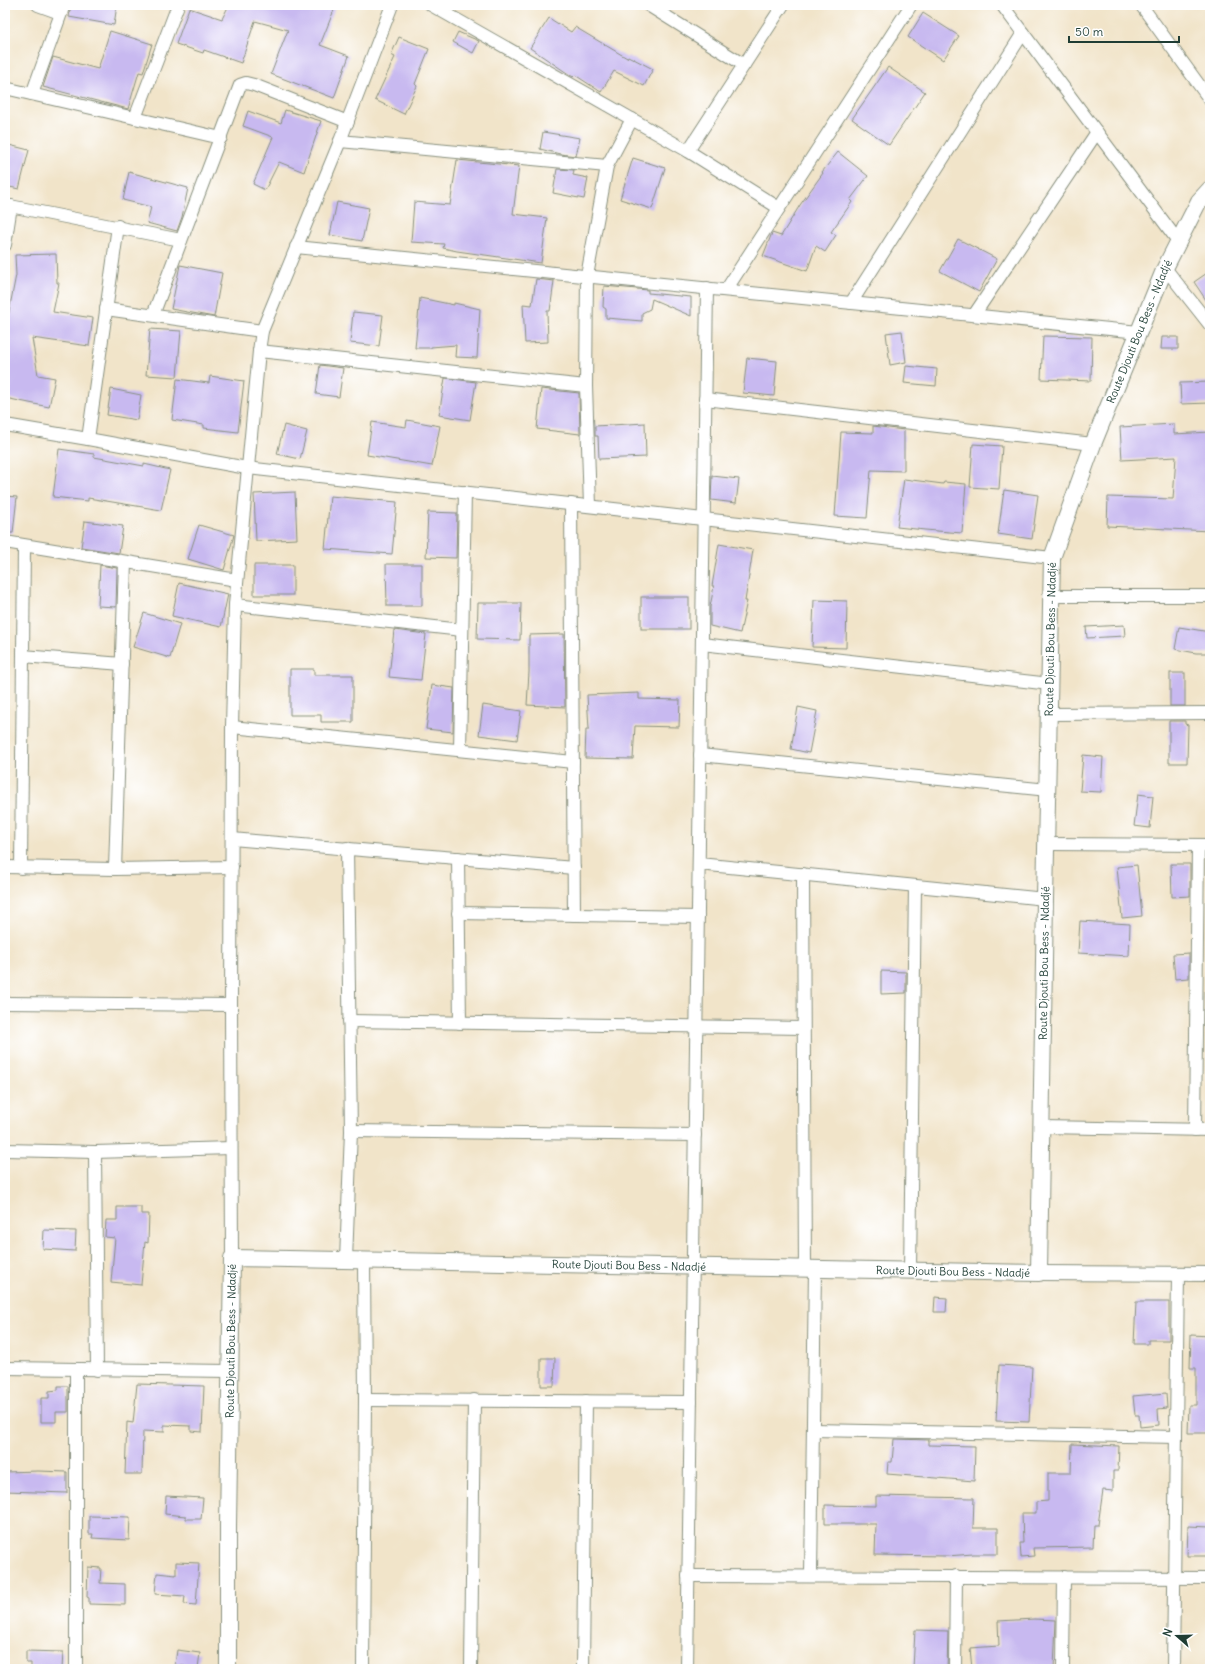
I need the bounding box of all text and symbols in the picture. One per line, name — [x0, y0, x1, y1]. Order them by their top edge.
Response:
scale bar — [1069, 18, 1179, 44]
text: 50 m — [1075, 24, 1104, 39]
street label: Route Djouti Bou Bess - Ndadjé — [1103, 257, 1175, 405]
street label: Route Djouti Bou Bess - Ndadjé — [1042, 562, 1059, 716]
street label: Route Djouti Bou Bess - Ndadjé — [1036, 886, 1052, 1040]
street label: Route Djouti Bou Bess - Ndadjé — [552, 1257, 706, 1274]
street label: Route Djouti Bou Bess - Ndadjé — [876, 1263, 1030, 1280]
street label: Route Djouti Bou Bess - Ndadjé — [223, 1264, 239, 1418]
north arrow — [1157, 1616, 1197, 1656]
text: N — [1160, 1627, 1175, 1639]

